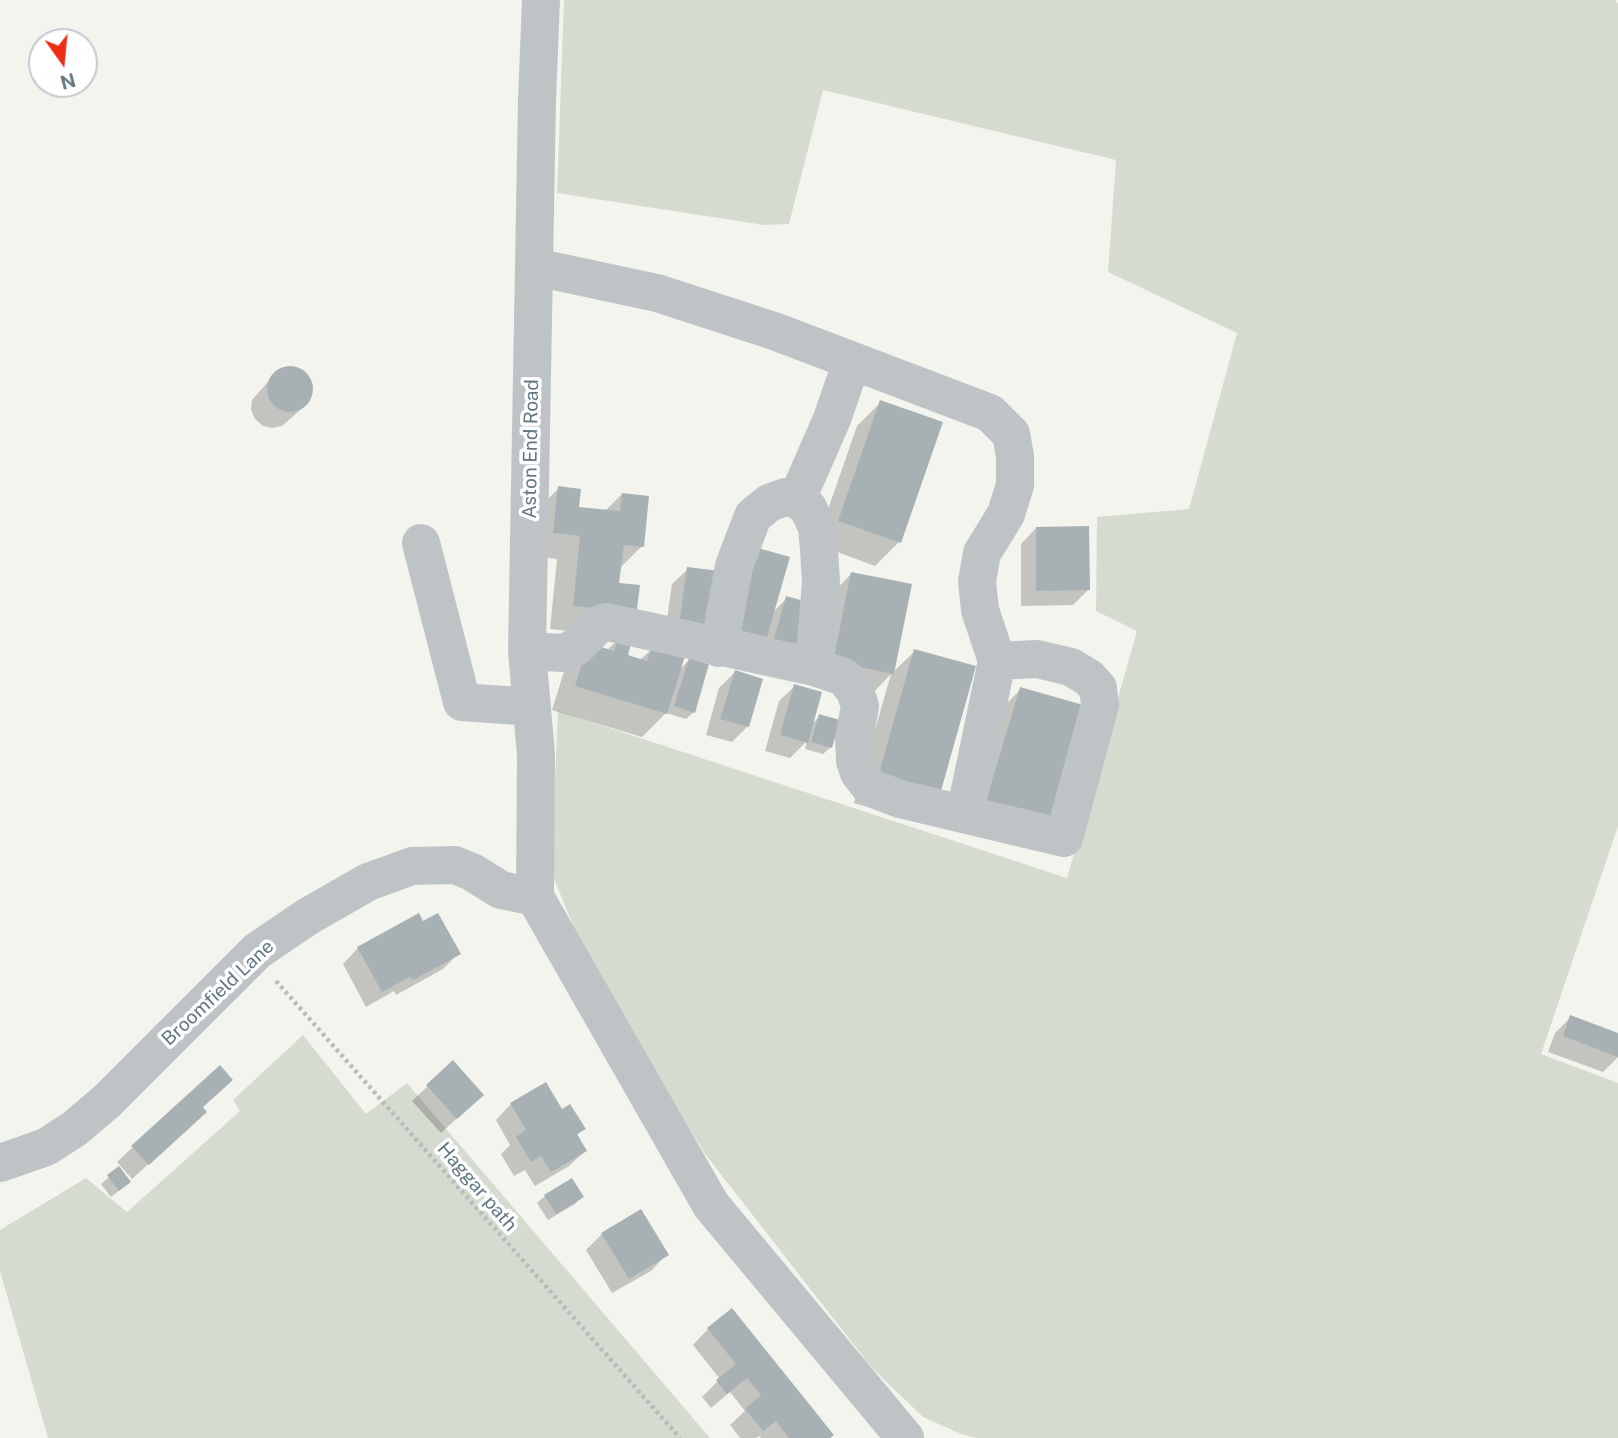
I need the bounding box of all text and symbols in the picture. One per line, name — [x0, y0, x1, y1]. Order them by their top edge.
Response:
north arrow — [28, 28, 98, 98]
text: N — [58, 69, 78, 94]
street label: Aston End Road — [518, 379, 544, 519]
street label: Broomfield Lane — [157, 935, 279, 1051]
street label: Haggar path — [432, 1138, 522, 1236]

